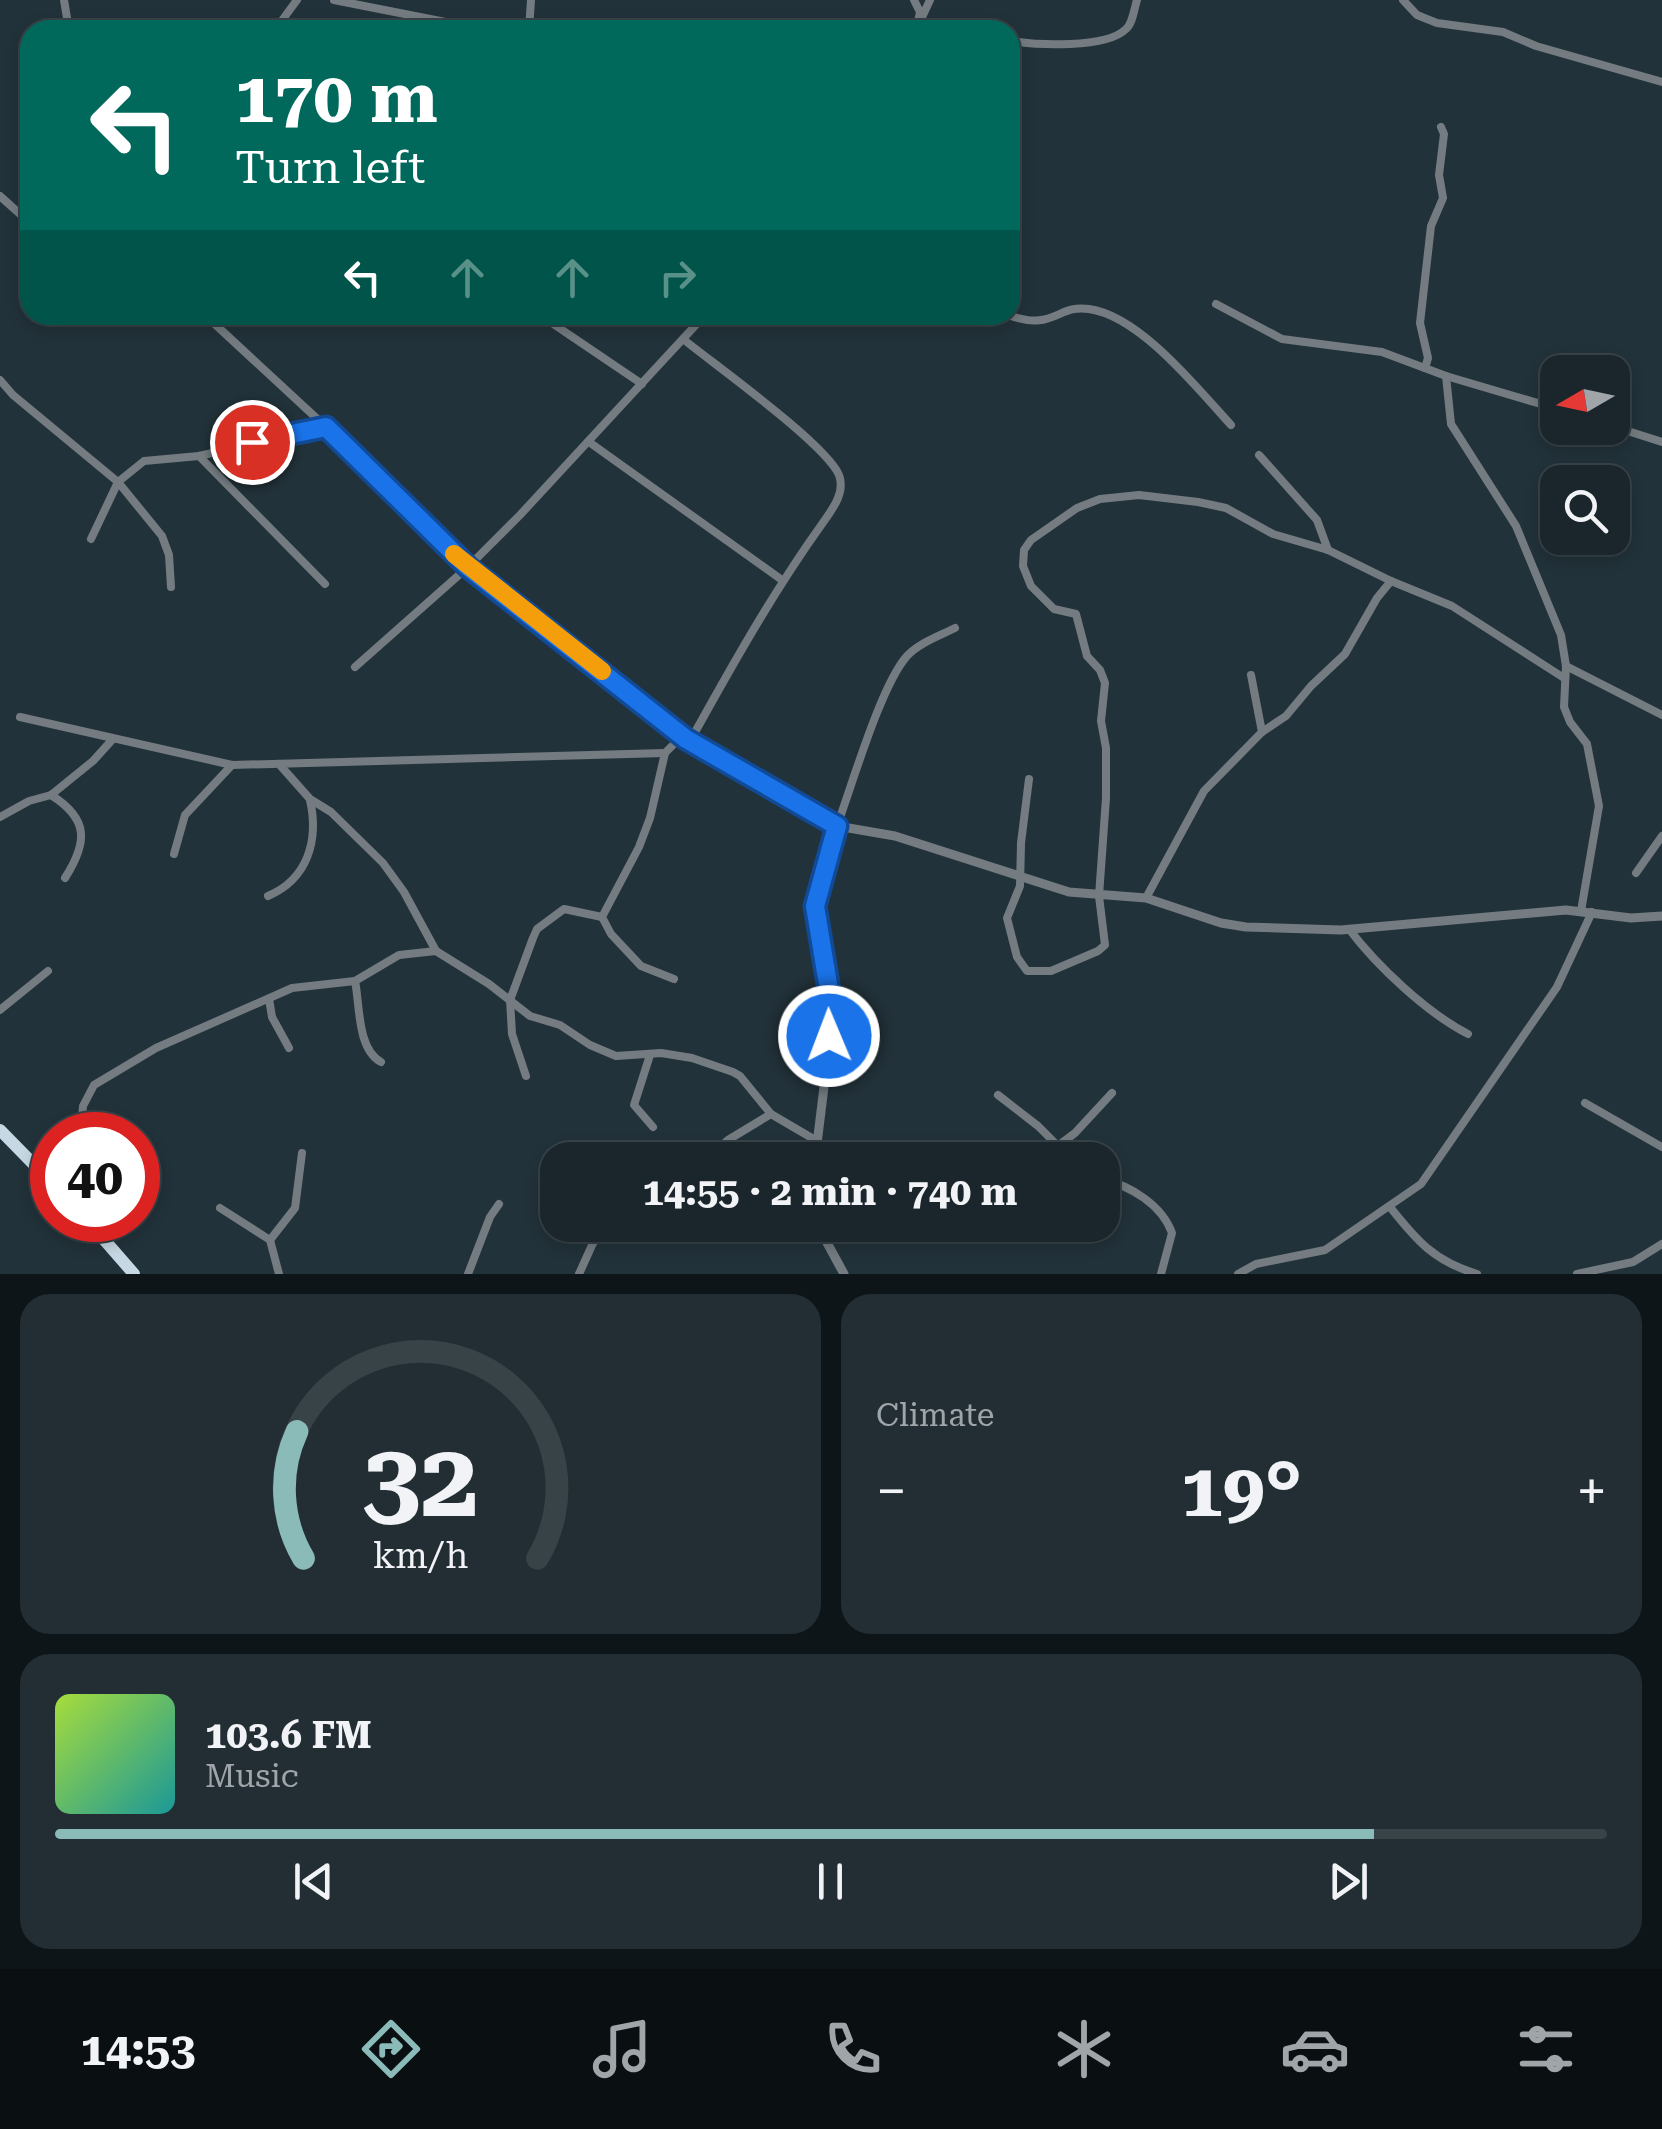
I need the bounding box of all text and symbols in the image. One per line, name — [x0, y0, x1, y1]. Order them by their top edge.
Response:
text: 170 m — [235, 57, 438, 139]
icon: left — [70, 60, 200, 190]
text: Turn left — [235, 141, 425, 194]
icon: left — [335, 250, 390, 305]
icon: ahead — [440, 250, 495, 305]
icon: ahead — [545, 250, 600, 305]
icon: right — [650, 250, 705, 305]
north arrow — [1540, 355, 1630, 445]
map controls — [1540, 355, 1630, 555]
pin — [210, 400, 295, 485]
icon: arrive — [225, 415, 280, 470]
button: search — [1540, 465, 1630, 555]
position arrow — [777, 984, 881, 1088]
speed limit sign: 40 — [30, 1112, 160, 1242]
text: 14:55 · 2 min · 740 m — [643, 1170, 1017, 1214]
text: Climate — [876, 1396, 994, 1434]
text: 32 — [362, 1420, 479, 1541]
text: 19° — [1181, 1446, 1302, 1534]
text: − — [876, 1459, 907, 1523]
text: + — [1576, 1459, 1607, 1523]
text: km/h — [373, 1535, 468, 1577]
text: 103.6 FM — [205, 1713, 372, 1757]
text: Music — [205, 1757, 299, 1795]
icon: previous — [286, 1854, 341, 1909]
icon: pause — [803, 1854, 858, 1909]
icon: next — [1321, 1854, 1376, 1909]
icon: directions — [356, 2014, 426, 2084]
icon: music — [587, 2014, 657, 2084]
icon: phone — [818, 2014, 888, 2084]
icon: climate — [1049, 2014, 1119, 2084]
icon: car — [1280, 2014, 1350, 2084]
icon: filters — [1511, 2014, 1581, 2084]
text: 14:53 — [81, 2023, 195, 2076]

